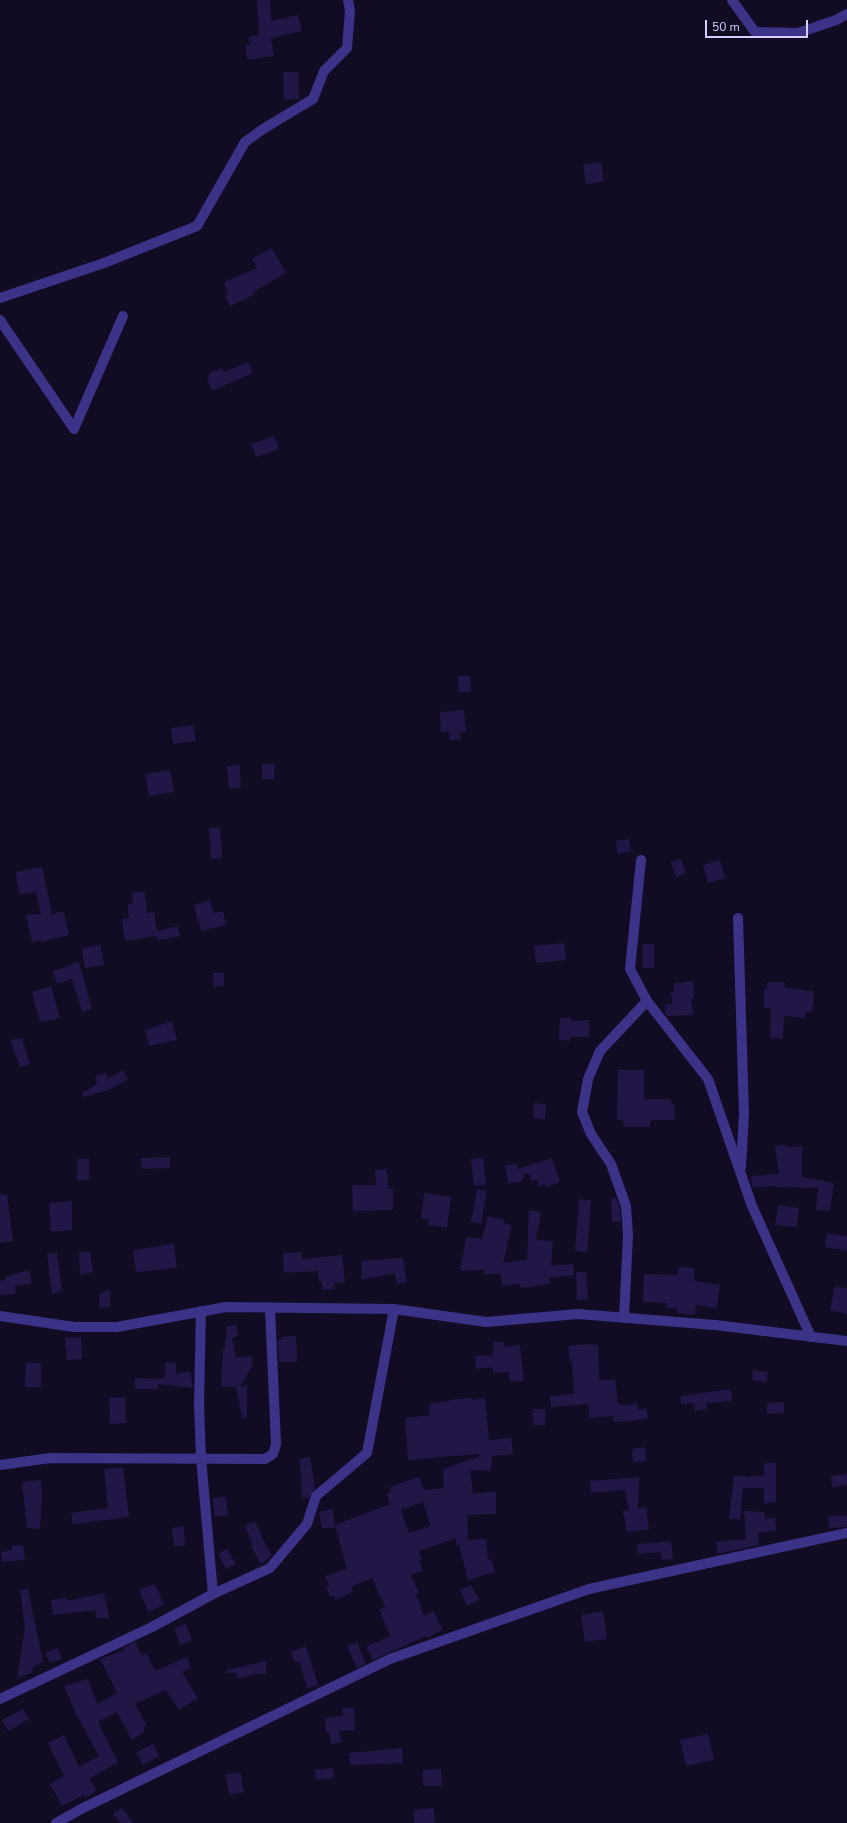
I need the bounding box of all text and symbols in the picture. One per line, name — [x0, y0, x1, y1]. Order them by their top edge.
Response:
scale bar — [707, 12, 810, 38]
text: 50 m — [712, 19, 740, 35]

